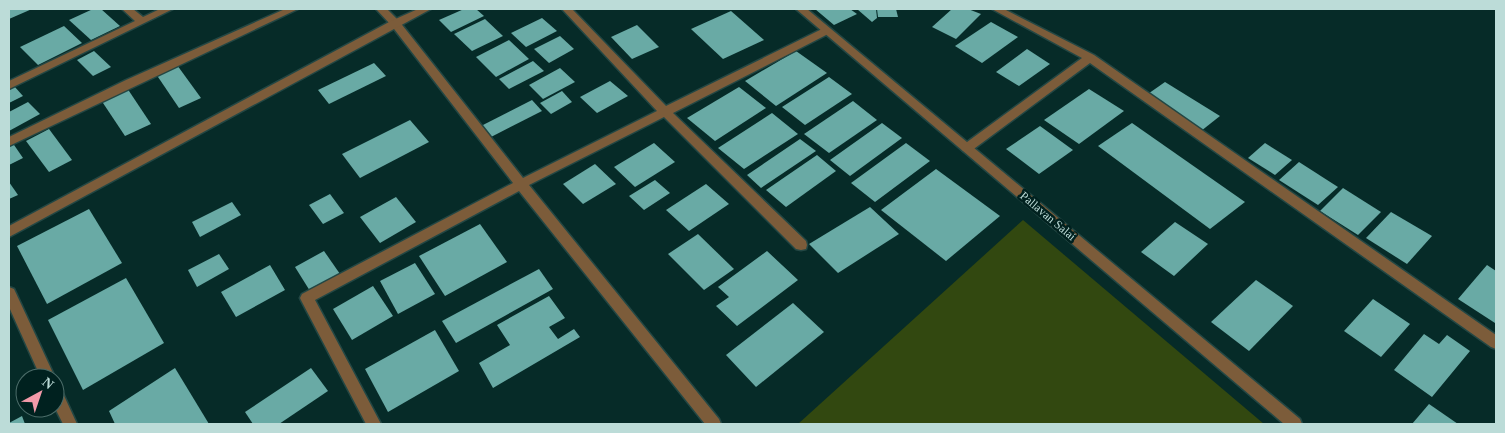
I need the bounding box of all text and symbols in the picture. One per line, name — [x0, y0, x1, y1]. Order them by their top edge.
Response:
street label: Pallavan Salai — [1017, 189, 1079, 244]
north arrow — [15, 368, 65, 418]
text: N — [39, 374, 57, 392]

